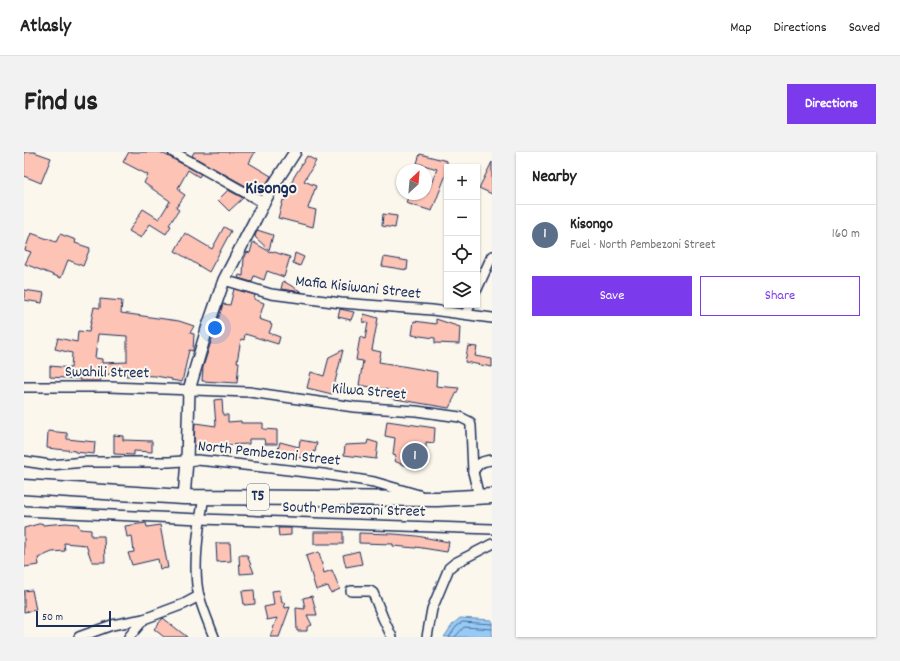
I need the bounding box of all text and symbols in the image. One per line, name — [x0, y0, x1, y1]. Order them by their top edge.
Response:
text: Atlasly — [20, 14, 71, 41]
text: Map — [730, 18, 752, 38]
text: Directions — [774, 18, 827, 38]
text: Saved — [849, 18, 880, 38]
text: Find us — [24, 84, 98, 124]
button: Directions — [787, 84, 876, 124]
north arrow — [396, 164, 432, 200]
map controls — [444, 164, 480, 308]
button: + — [444, 164, 480, 200]
text: Nearby — [532, 166, 576, 190]
district label: Kisongo — [245, 177, 297, 202]
button: − — [444, 200, 480, 236]
text: Kisongo — [570, 214, 613, 236]
text: 1 — [544, 225, 546, 244]
text: 160 m — [832, 225, 860, 244]
button: locate — [444, 236, 480, 272]
text: Fuel · North Pembezoni Street — [570, 236, 715, 255]
street label: Mafia Kisiwani Street — [294, 270, 422, 306]
button: layers — [444, 272, 480, 308]
button: Save — [532, 276, 692, 316]
button: Share — [700, 276, 860, 316]
your location — [205, 318, 225, 338]
street label: Swahili Street — [65, 361, 149, 385]
street label: Kilwa Street — [331, 377, 407, 407]
street label: North Pembezoni Street — [197, 435, 341, 473]
pin: 1 — [402, 441, 428, 471]
road number: T5 — [247, 484, 269, 510]
street label: South Pembezoni Street — [282, 496, 426, 524]
scale bar — [36, 609, 111, 628]
text: 50 m — [42, 610, 63, 626]

